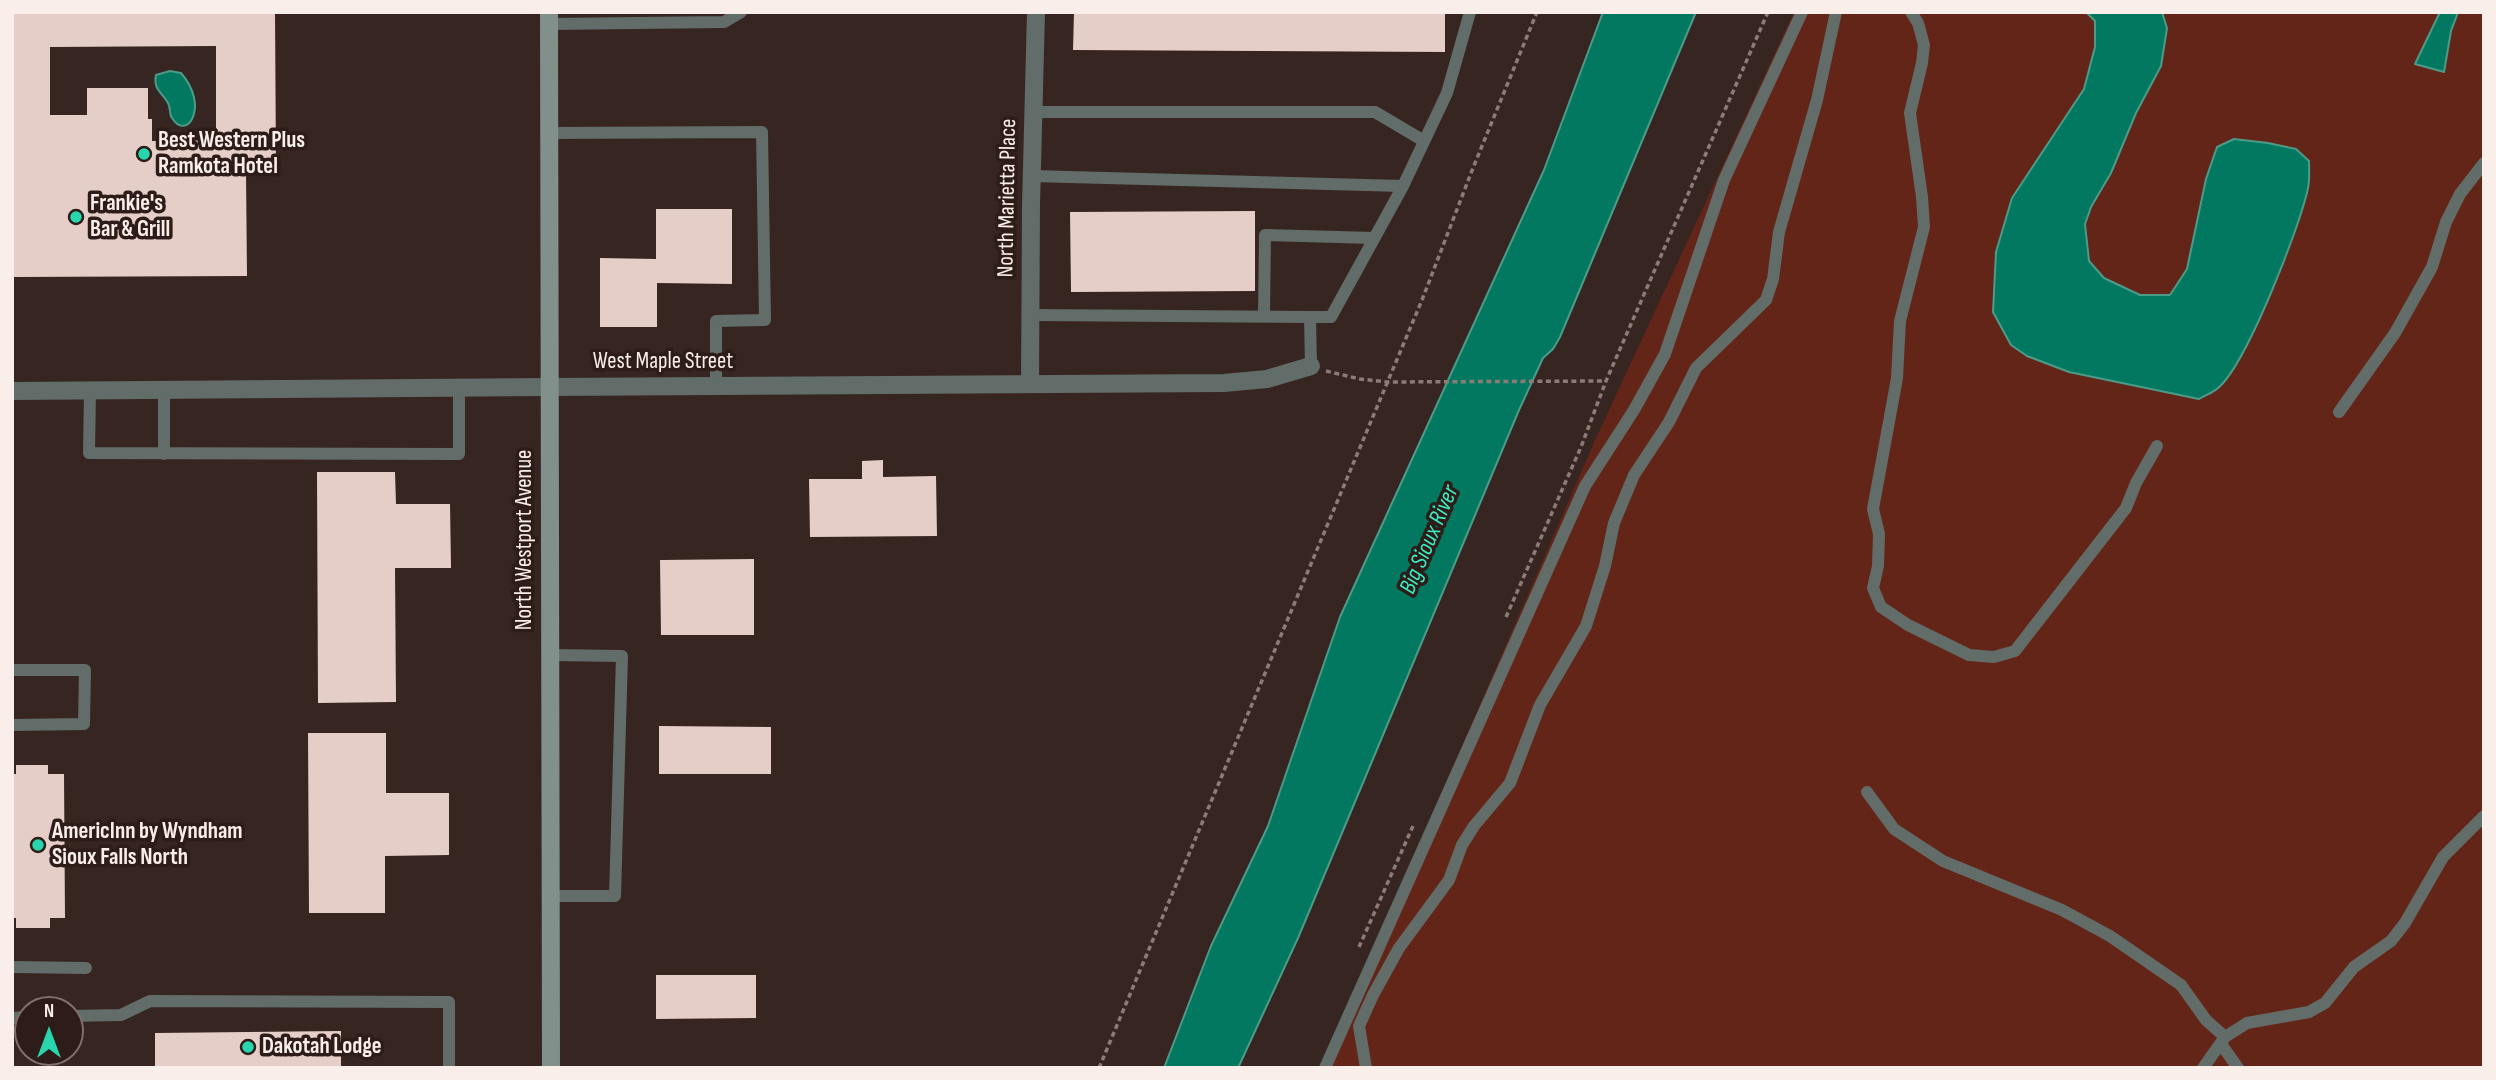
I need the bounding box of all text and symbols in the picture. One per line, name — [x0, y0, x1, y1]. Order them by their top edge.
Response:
street label: North Marietta Place — [993, 118, 1023, 278]
place label: Best Western Plus Ramkota Hotel — [158, 127, 305, 181]
marker: Best Western Plus Ramkota Hotel — [136, 146, 152, 162]
place label: Frankie's Bar & Grill — [90, 190, 170, 244]
marker: Frankie's Bar & Grill — [68, 209, 84, 225]
street label: West Maple Street — [593, 348, 733, 376]
street label: North Westport Avenue — [511, 450, 539, 630]
water label: Big Sioux River — [1394, 481, 1466, 599]
place label: AmericInn by Wyndham Sioux Falls North — [52, 818, 243, 872]
marker: AmericInn by Wyndham Sioux Falls North — [30, 837, 46, 853]
north arrow — [14, 996, 84, 1066]
text: N — [44, 1000, 54, 1023]
place label: Dakotah Lodge — [262, 1033, 382, 1061]
marker: Dakotah Lodge — [240, 1039, 256, 1055]

